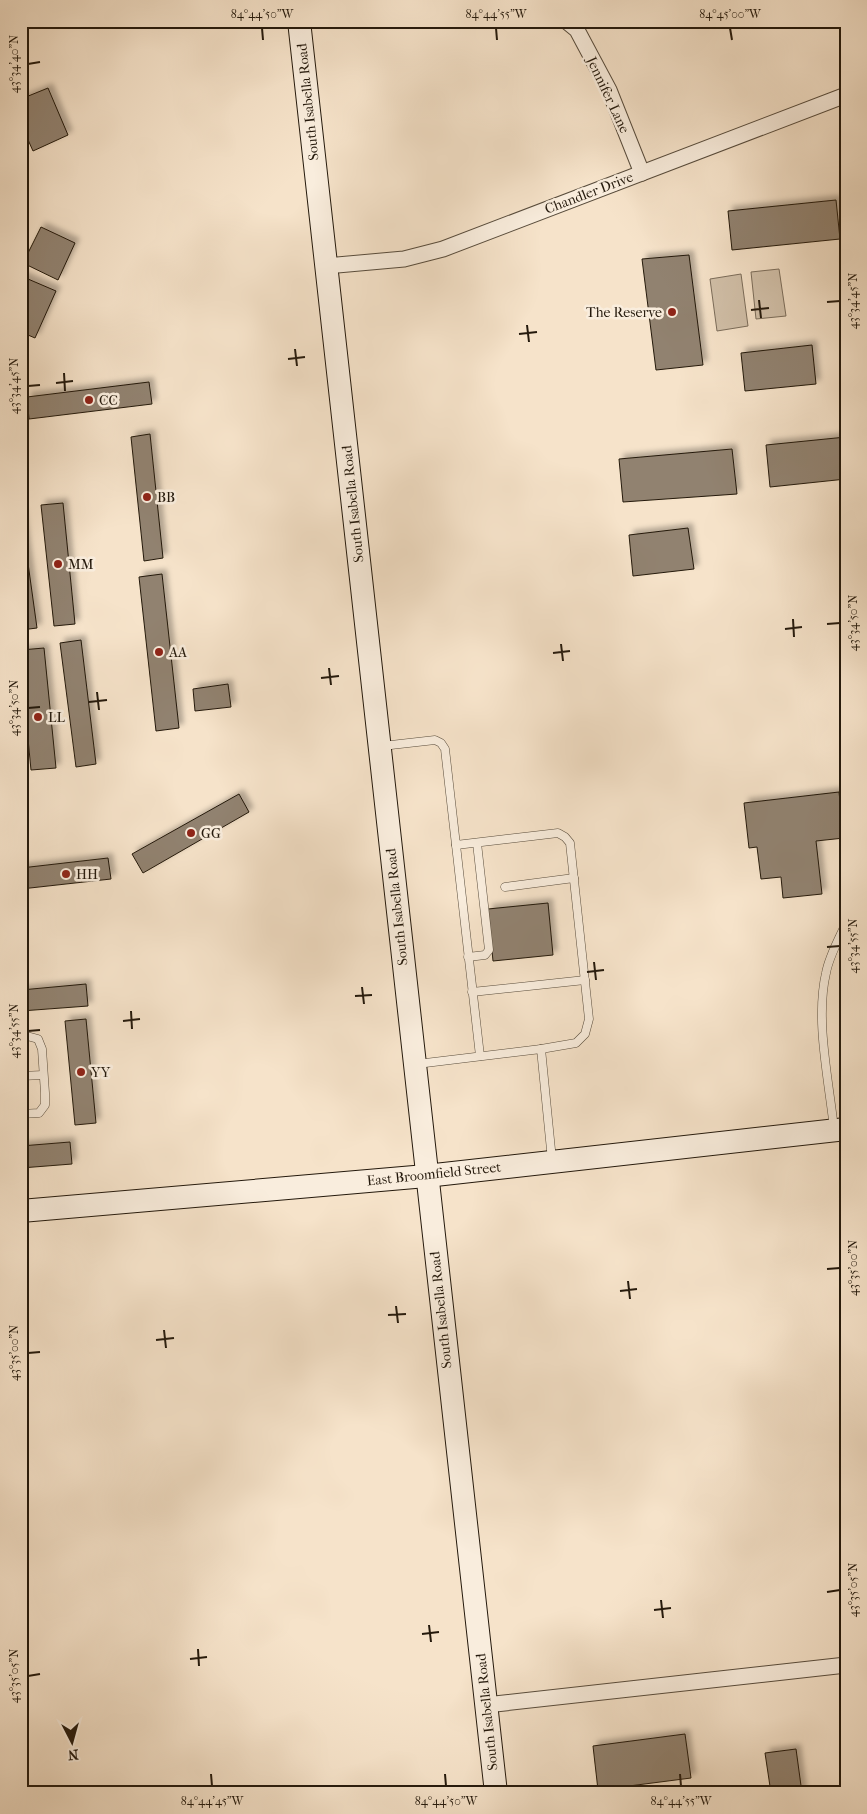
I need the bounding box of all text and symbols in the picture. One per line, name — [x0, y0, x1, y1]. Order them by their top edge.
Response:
text: 84°44'50"W — [231, 7, 294, 21]
text: 84°44'55"W — [466, 7, 528, 21]
text: 84°45'00"W — [699, 7, 762, 21]
text: 43°34'40"N — [7, 35, 21, 93]
street label: South Isabella Road — [293, 42, 323, 161]
street label: Jennifer Lane — [582, 53, 633, 136]
street label: Chandler Drive — [542, 168, 636, 218]
text: 43°34'45"N — [846, 273, 860, 329]
place label: The Reserve — [586, 304, 662, 321]
marker: The Reserve — [666, 306, 678, 318]
text: 43°34'45"N — [7, 358, 21, 414]
place label: CC — [99, 392, 118, 409]
marker: CC — [83, 394, 95, 406]
street label: South Isabella Road — [338, 444, 368, 563]
place label: BB — [157, 489, 175, 506]
marker: BB — [141, 491, 153, 503]
place label: MM — [68, 556, 94, 573]
marker: MM — [52, 558, 64, 570]
text: 43°34'50"N — [846, 595, 860, 651]
place label: AA — [168, 644, 188, 661]
marker: AA — [153, 646, 165, 658]
text: 43°34'50"N — [7, 680, 21, 736]
place label: LL — [48, 709, 65, 726]
marker: LL — [32, 711, 44, 723]
place label: GG — [201, 825, 221, 842]
marker: GG — [185, 827, 197, 839]
street label: South Isabella Road — [382, 847, 412, 966]
place label: HH — [76, 866, 98, 883]
marker: HH — [60, 868, 72, 880]
text: 43°34'55"N — [846, 918, 860, 974]
text: 43°34'55"N — [7, 1003, 21, 1059]
place label: YY — [90, 1064, 111, 1081]
marker: YY — [75, 1066, 87, 1078]
street label: East Broomfield Street — [366, 1158, 502, 1190]
text: 43°35'00"N — [846, 1240, 860, 1296]
street label: South Isabella Road — [426, 1250, 456, 1369]
text: 43°35'00"N — [7, 1325, 21, 1381]
text: 43°35'05"N — [846, 1563, 860, 1617]
text: 43°35'05"N — [7, 1649, 21, 1703]
street label: South Isabella Road — [472, 1652, 502, 1771]
north arrow — [48, 1716, 98, 1766]
text: N — [67, 1745, 79, 1763]
text: 84°44'45"W — [181, 1794, 245, 1808]
text: 84°44'50"W — [415, 1794, 478, 1808]
text: 84°44'55"W — [651, 1794, 713, 1808]

